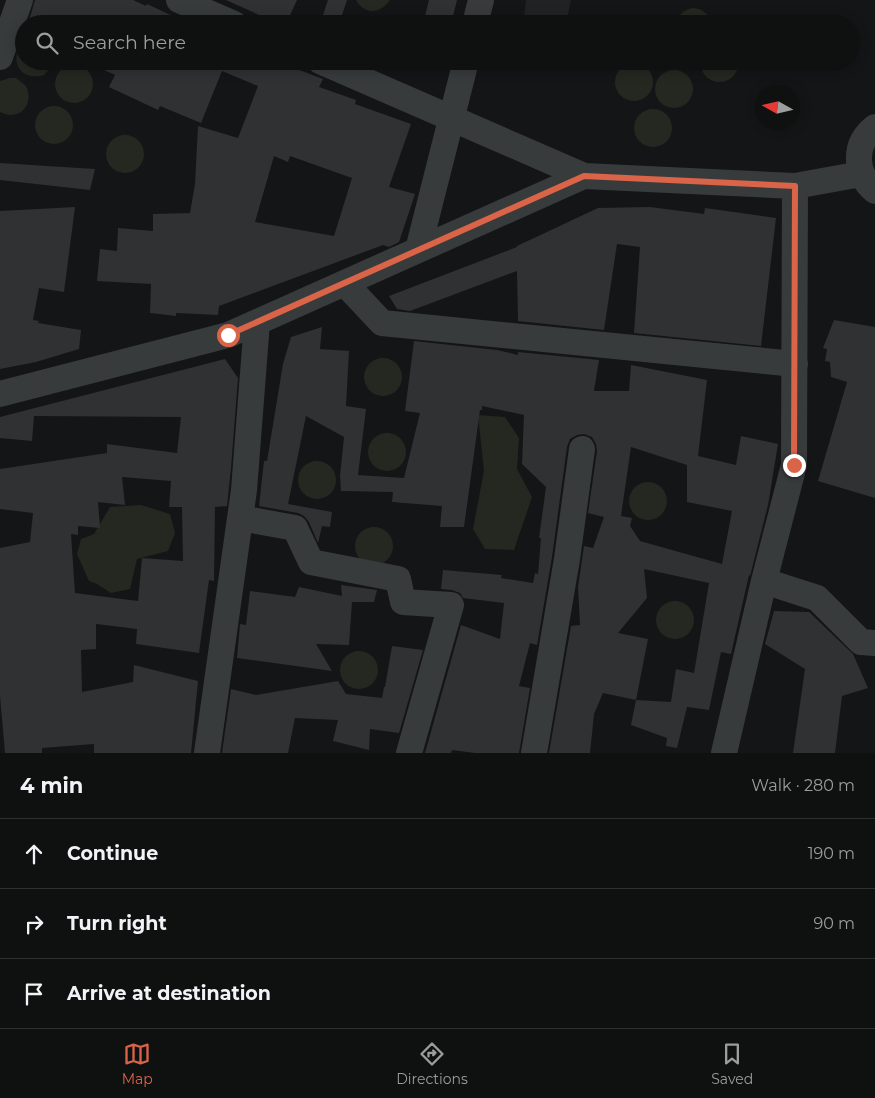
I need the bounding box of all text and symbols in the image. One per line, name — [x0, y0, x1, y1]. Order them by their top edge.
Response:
search box — [15, 15, 860, 70]
icon: search — [33, 29, 61, 57]
text: Search here — [73, 31, 186, 54]
north arrow — [755, 85, 800, 130]
route start — [217, 324, 240, 347]
route end — [783, 454, 806, 477]
text: 4 min — [20, 773, 83, 798]
text: Walk · 280 m — [751, 776, 855, 795]
icon: ahead — [20, 840, 48, 868]
text: Continue — [67, 842, 158, 865]
text: 190 m — [808, 844, 855, 863]
icon: right — [20, 910, 48, 938]
text: Turn right — [67, 912, 167, 935]
text: 90 m — [813, 914, 855, 933]
icon: arrive — [20, 980, 48, 1008]
text: Arrive at destination — [67, 982, 271, 1005]
tab: Map — [122, 1040, 153, 1088]
tab: Directions — [396, 1040, 468, 1088]
tab: Saved — [711, 1040, 753, 1088]

